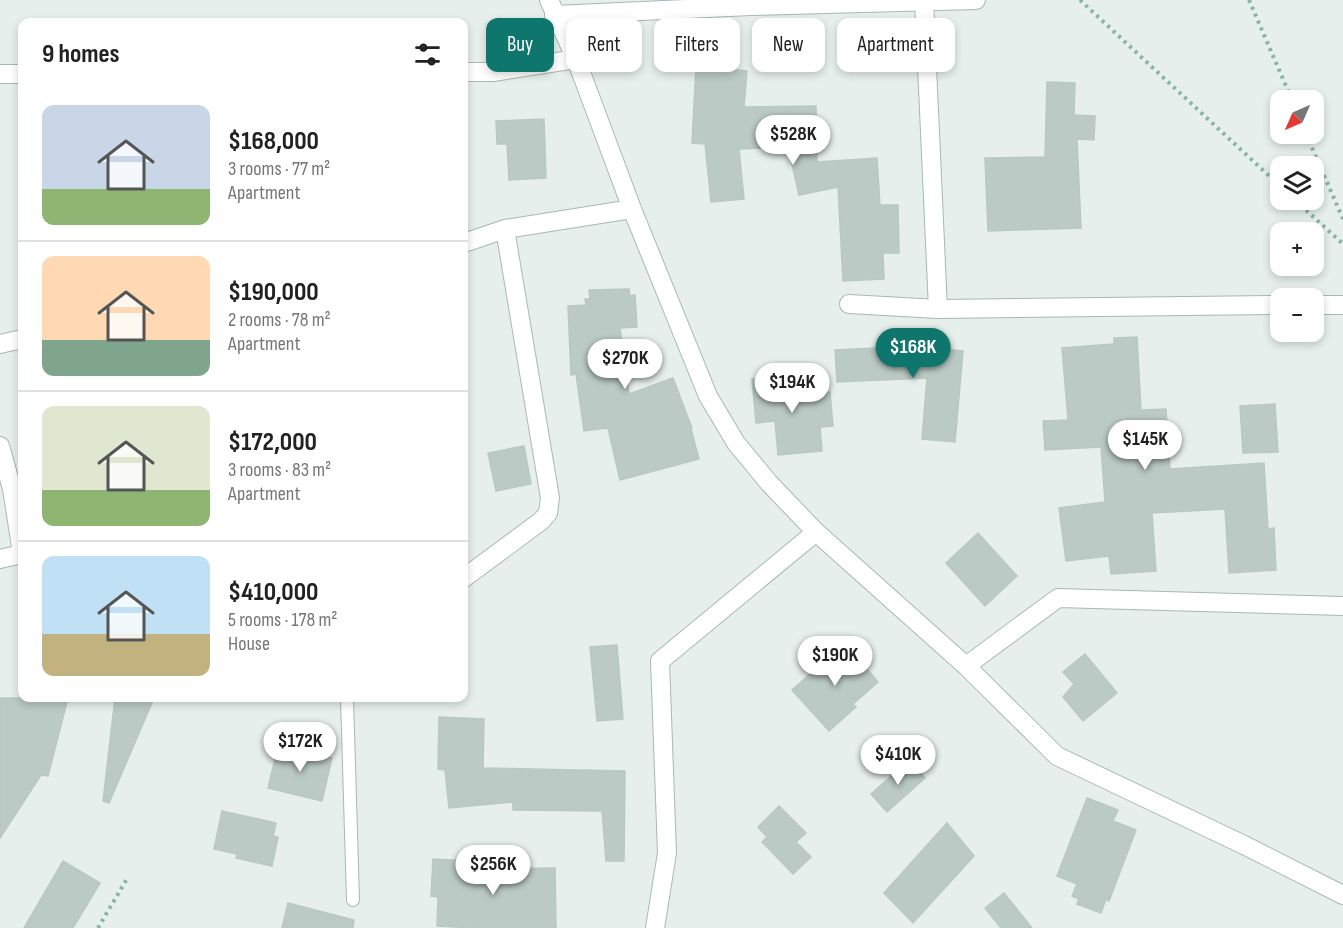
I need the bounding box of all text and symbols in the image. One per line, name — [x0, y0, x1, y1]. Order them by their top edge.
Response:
chip: Buy — [486, 18, 554, 72]
chip: Rent — [566, 18, 642, 72]
chip: Filters — [654, 18, 740, 72]
chip: New — [752, 18, 825, 72]
chip: Apartment — [837, 18, 955, 72]
icon: filters — [411, 38, 444, 71]
text: 9 homes — [42, 39, 120, 70]
north arrow — [1270, 90, 1324, 144]
map controls — [1270, 90, 1324, 342]
pin: $528K — [751, 115, 835, 166]
text: $528K — [769, 122, 817, 146]
text: $168,000 — [228, 126, 319, 157]
icon: home — [90, 129, 162, 201]
button: layers — [1270, 156, 1324, 210]
text: 3 rooms · 77 m² — [228, 157, 330, 181]
text: Apartment — [228, 181, 301, 205]
button: + — [1270, 222, 1324, 276]
text: $190,000 — [228, 277, 319, 308]
icon: home — [90, 280, 162, 352]
button: − — [1270, 288, 1324, 342]
text: 2 rooms · 78 m² — [228, 308, 331, 332]
pin: $168K — [871, 328, 955, 379]
text: Apartment — [228, 332, 301, 356]
text: $168K — [890, 335, 936, 359]
pin: $270K — [583, 339, 667, 390]
text: $270K — [601, 346, 649, 370]
pin: $194K — [750, 363, 834, 414]
text: $194K — [769, 370, 815, 394]
pin: $145K — [1103, 420, 1187, 471]
text: $172,000 — [228, 427, 317, 458]
text: $145K — [1122, 427, 1168, 451]
icon: home — [90, 430, 162, 502]
text: 3 rooms · 83 m² — [228, 458, 331, 482]
text: Apartment — [228, 482, 301, 506]
text: $410,000 — [228, 577, 318, 608]
icon: home — [90, 580, 162, 652]
text: 5 rooms · 178 m² — [228, 608, 337, 632]
text: House — [228, 632, 270, 656]
pin: $190K — [793, 636, 877, 687]
text: $190K — [812, 643, 858, 667]
pin: $172K — [258, 722, 342, 773]
text: $172K — [277, 729, 323, 753]
pin: $410K — [856, 735, 940, 786]
text: $410K — [875, 742, 921, 766]
pin: $256K — [451, 845, 535, 896]
text: $256K — [469, 852, 517, 876]

